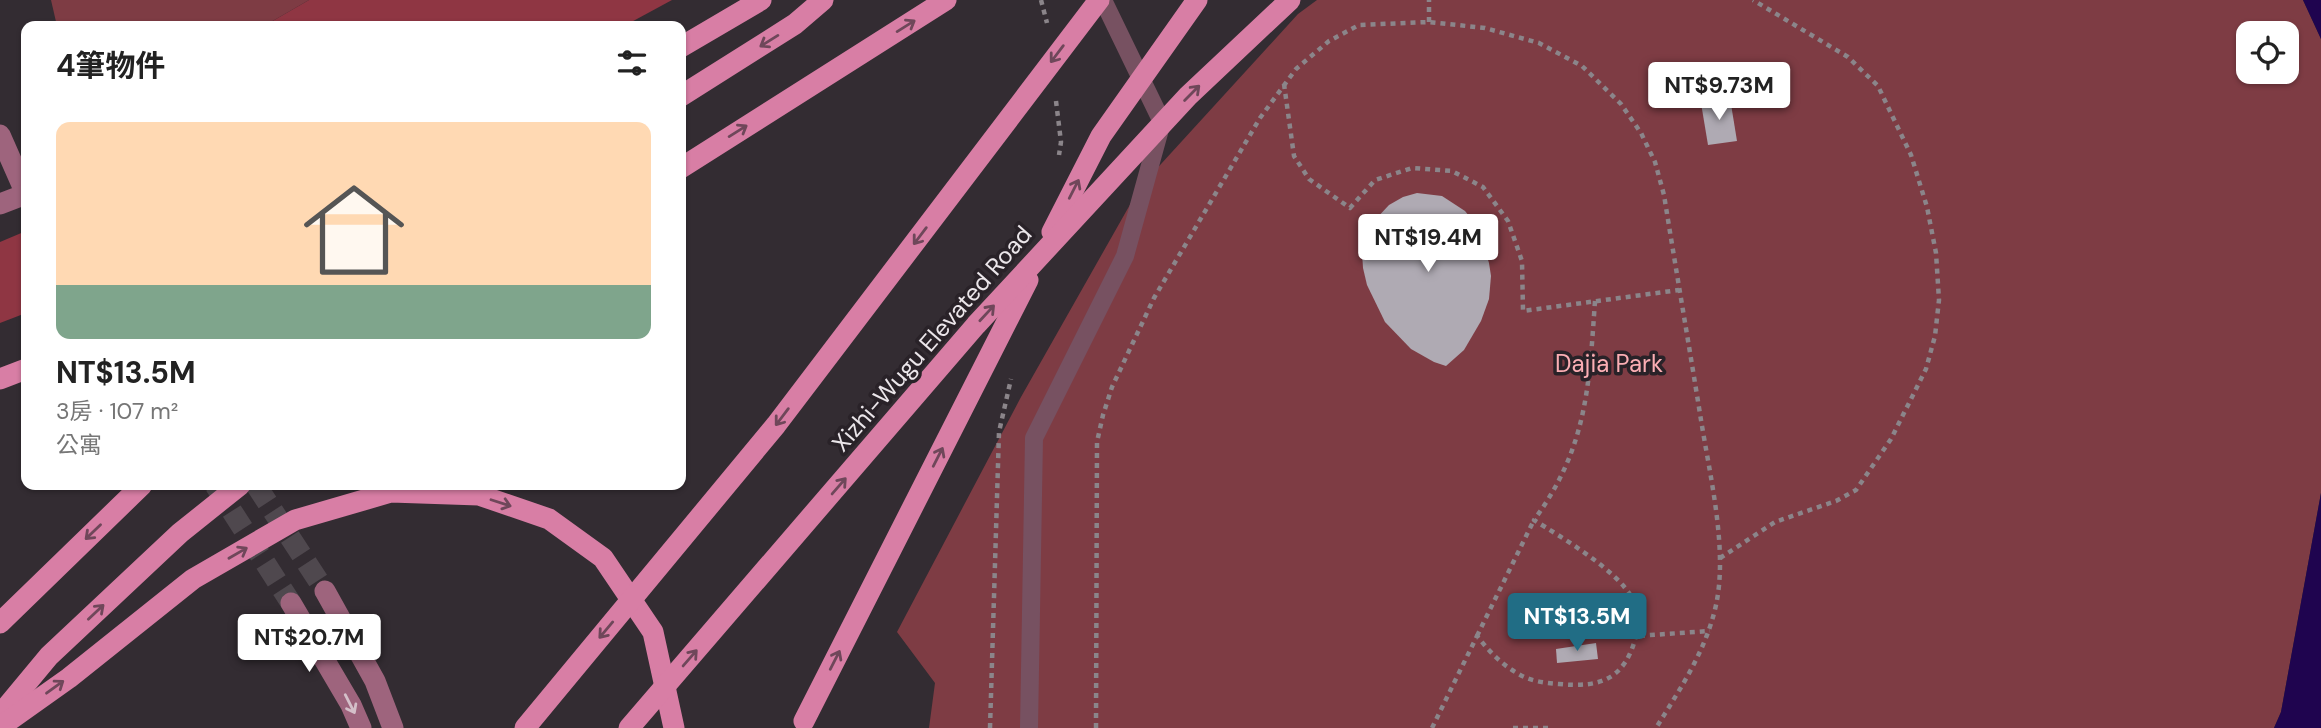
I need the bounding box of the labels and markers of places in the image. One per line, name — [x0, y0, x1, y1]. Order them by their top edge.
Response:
pin: NT$9.73M — [1647, 62, 1791, 122]
pin: NT$19.4M — [1356, 215, 1500, 274]
pin: NT$13.5M — [1505, 594, 1649, 653]
pin: NT$20.7M — [237, 614, 381, 674]

